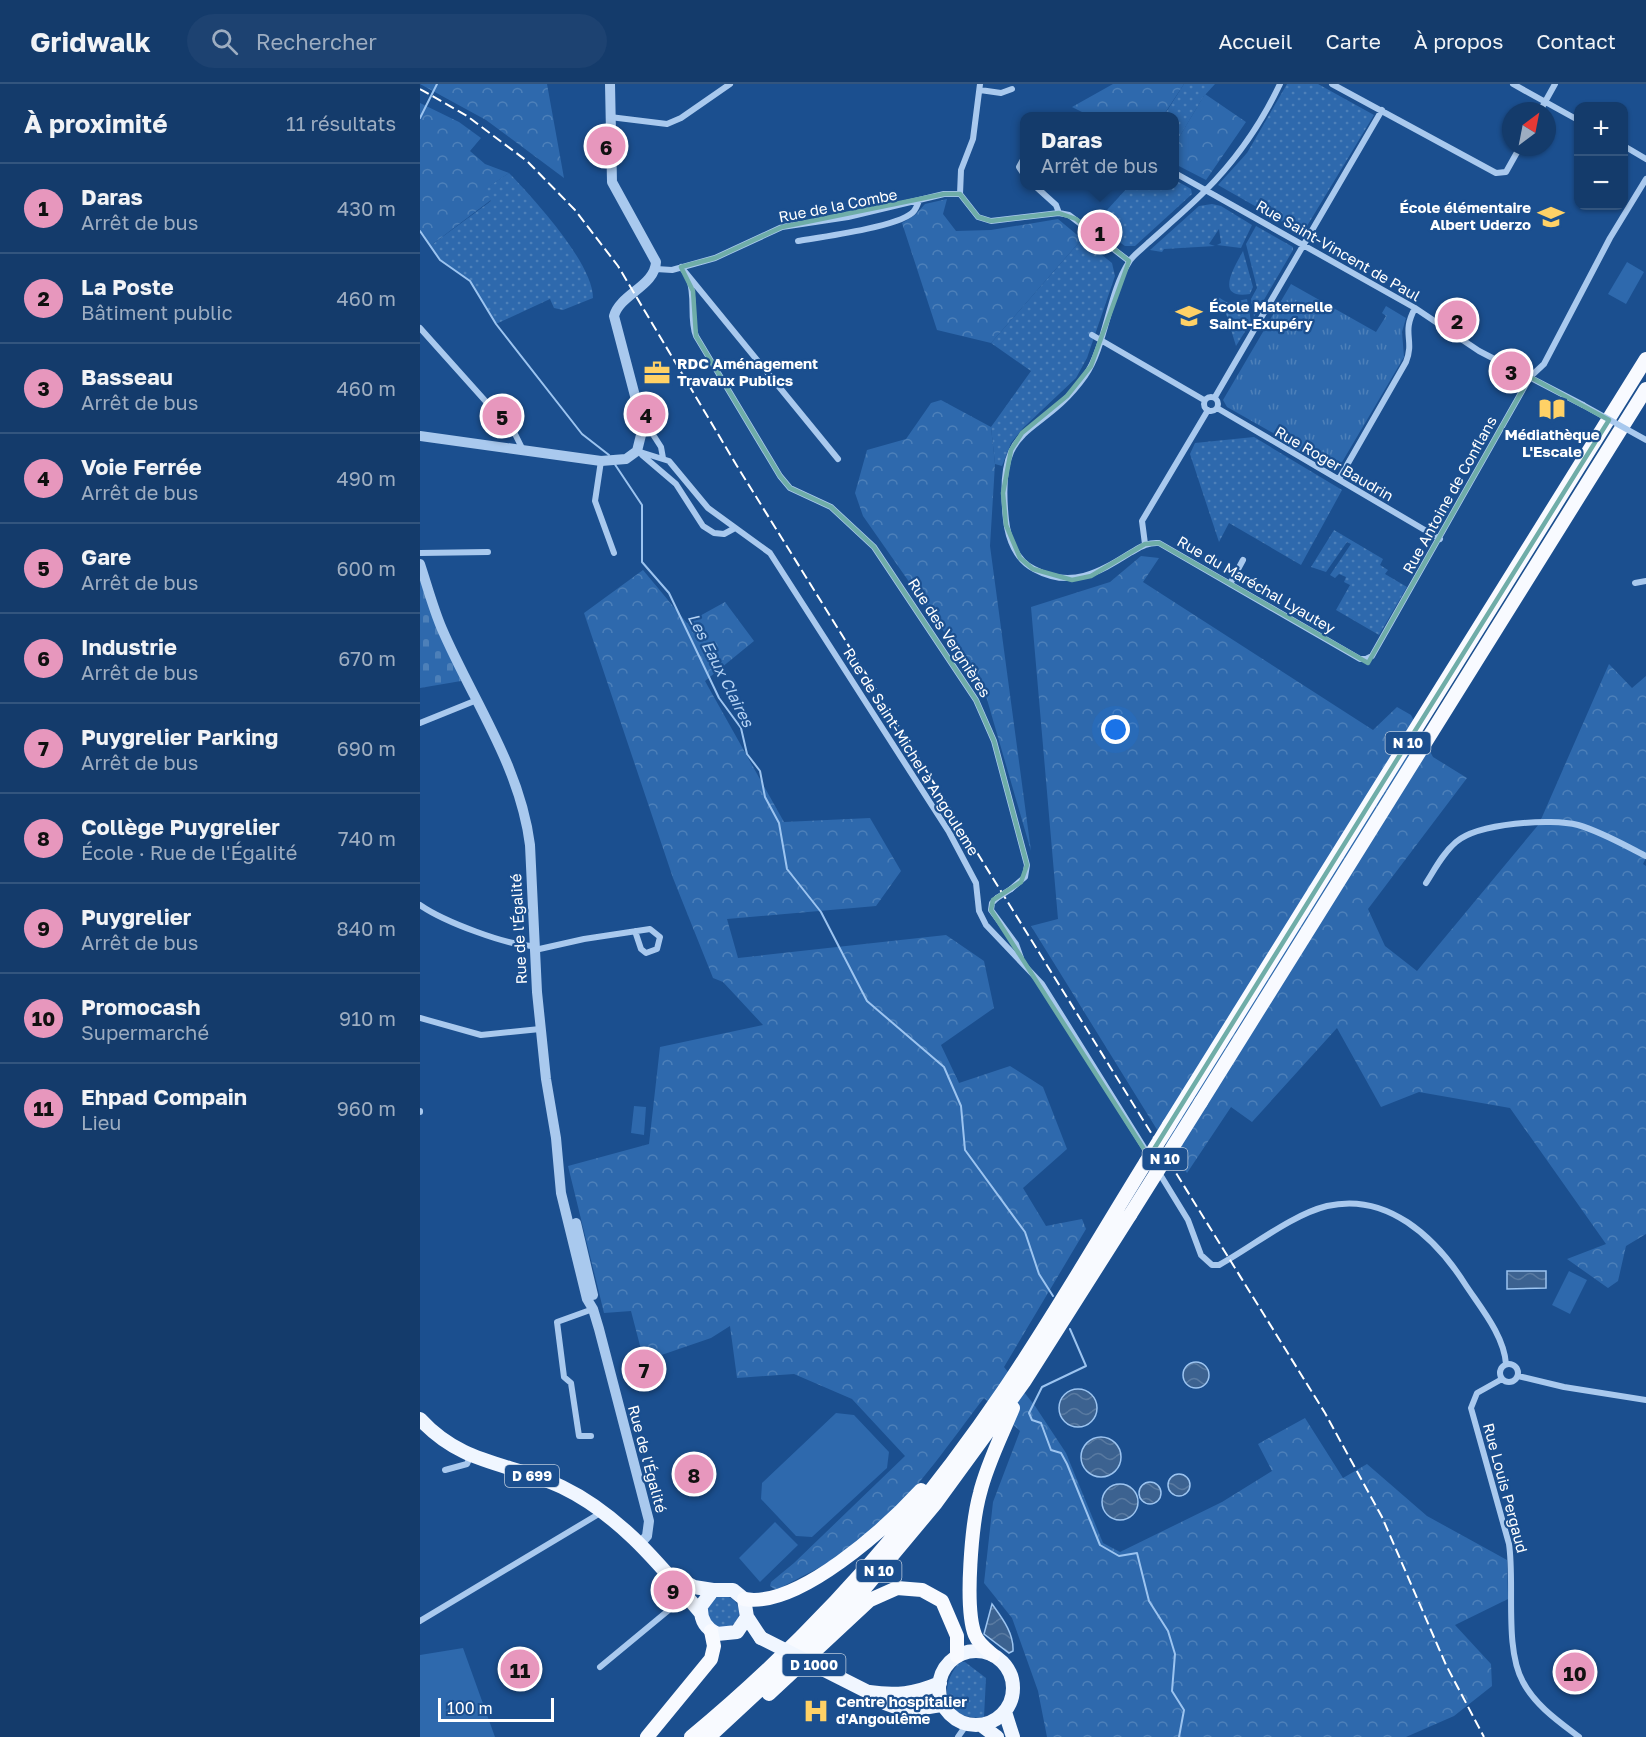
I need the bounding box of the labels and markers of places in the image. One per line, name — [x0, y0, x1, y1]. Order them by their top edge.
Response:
pin: 6 — [586, 124, 626, 168]
place label: École élémentaire Albert Uderzo — [1400, 198, 1531, 233]
school or university icon: École élémentaire Albert Uderzo — [1536, 202, 1566, 232]
pin: 1 — [1080, 210, 1120, 254]
place label: École Maternelle Saint-Exupéry — [1209, 297, 1333, 332]
pin: 2 — [1438, 298, 1476, 342]
school or university icon: École Maternelle Saint-Exupéry — [1174, 301, 1204, 331]
pin: 3 — [1492, 348, 1530, 394]
place label: RDC Aménagement Travaux Publics — [677, 354, 818, 389]
office icon: RDC Aménagement Travaux Publics — [642, 358, 672, 388]
pin: 4 — [626, 392, 666, 436]
pin: 5 — [482, 394, 521, 438]
library icon: Médiathèque L'Escale — [1537, 394, 1567, 424]
place label: Médiathèque L'Escale — [1504, 425, 1600, 460]
pin: 7 — [624, 1346, 664, 1392]
pin: 8 — [674, 1452, 714, 1496]
pin: 9 — [654, 1568, 692, 1612]
pin: 11 — [500, 1646, 540, 1692]
pin: 10 — [1556, 1650, 1594, 1694]
place label: Centre hospitalier d'Angoulême — [836, 1692, 967, 1727]
hospital icon: Centre hospitalier d'Angoulême — [801, 1696, 831, 1726]

